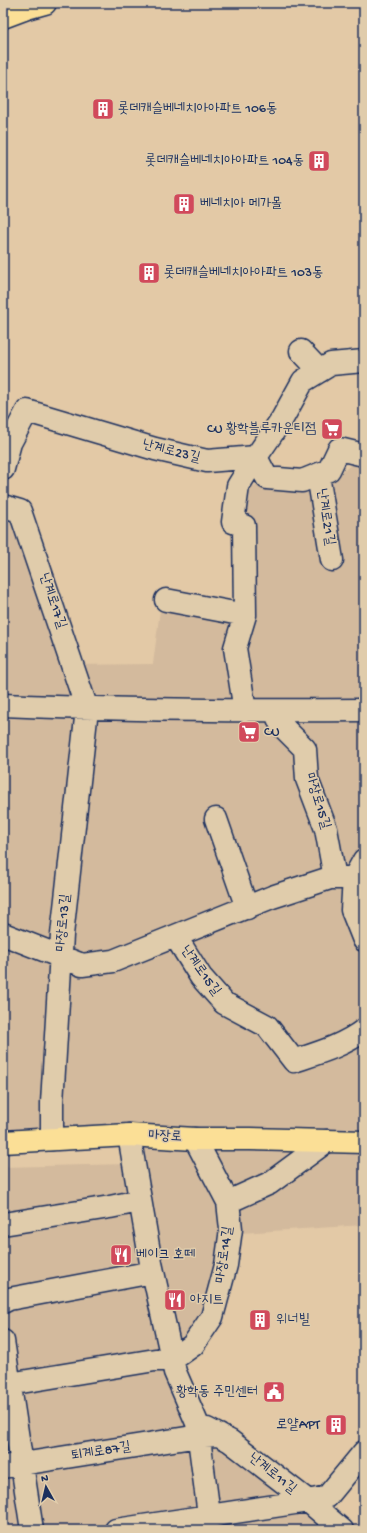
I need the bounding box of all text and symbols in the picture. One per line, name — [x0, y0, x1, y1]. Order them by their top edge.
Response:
building icon: 롯데캐슬베네치아아파트 106동 — [90, 96, 116, 122]
place label: 롯데캐슬베네치아아파트 106동 — [118, 100, 277, 118]
building icon: 롯데캐슬베네치아아파트 104동 — [306, 148, 332, 174]
place label: 롯데캐슬베네치아아파트 104동 — [145, 152, 304, 170]
building icon: 베네치아 메가몰 — [171, 191, 197, 217]
place label: 베네치아 메가몰 — [200, 196, 282, 213]
building icon: 롯데캐슬베네치아아파트 103동 — [136, 260, 162, 286]
place label: 롯데캐슬베네치아아파트 103동 — [164, 264, 323, 282]
supermarket icon: CU 황학블루카운티점 — [319, 416, 345, 442]
place label: CU 황학블루카운티점 — [207, 421, 316, 438]
street label: 난계로23길 — [140, 437, 202, 468]
street label: 난계로21길 — [312, 487, 338, 547]
street label: 난계로17길 — [35, 571, 70, 632]
supermarket icon: CU — [236, 719, 262, 745]
place label: CU — [264, 724, 280, 741]
street label: 마장로15길 — [300, 771, 334, 832]
street label: 마장로13길 — [53, 893, 75, 953]
street label: 난계로15길 — [176, 943, 224, 1000]
street label: 마장로 — [148, 1128, 182, 1146]
street label: 마장로14길 — [213, 1225, 238, 1285]
restaurant icon: 베이크 호떼 — [108, 1242, 134, 1268]
place label: 베이크 호떼 — [136, 1247, 196, 1264]
restaurant icon: 아지트 — [162, 1287, 188, 1313]
place label: 아지트 — [190, 1292, 224, 1309]
building icon: 위너빌 — [247, 1307, 273, 1333]
place label: 위너빌 — [276, 1312, 311, 1329]
public building icon: 황학동 주민센터 — [261, 1379, 287, 1405]
place label: 황학동 주민센터 — [176, 1384, 258, 1401]
building icon: 로얄APT — [323, 1412, 349, 1438]
place label: 로얄APT — [276, 1417, 321, 1434]
street label: 퇴계로87길 — [70, 1439, 133, 1465]
street label: 난계로11길 — [245, 1450, 300, 1499]
north arrow — [26, 1467, 66, 1507]
text: N — [40, 1473, 49, 1486]

